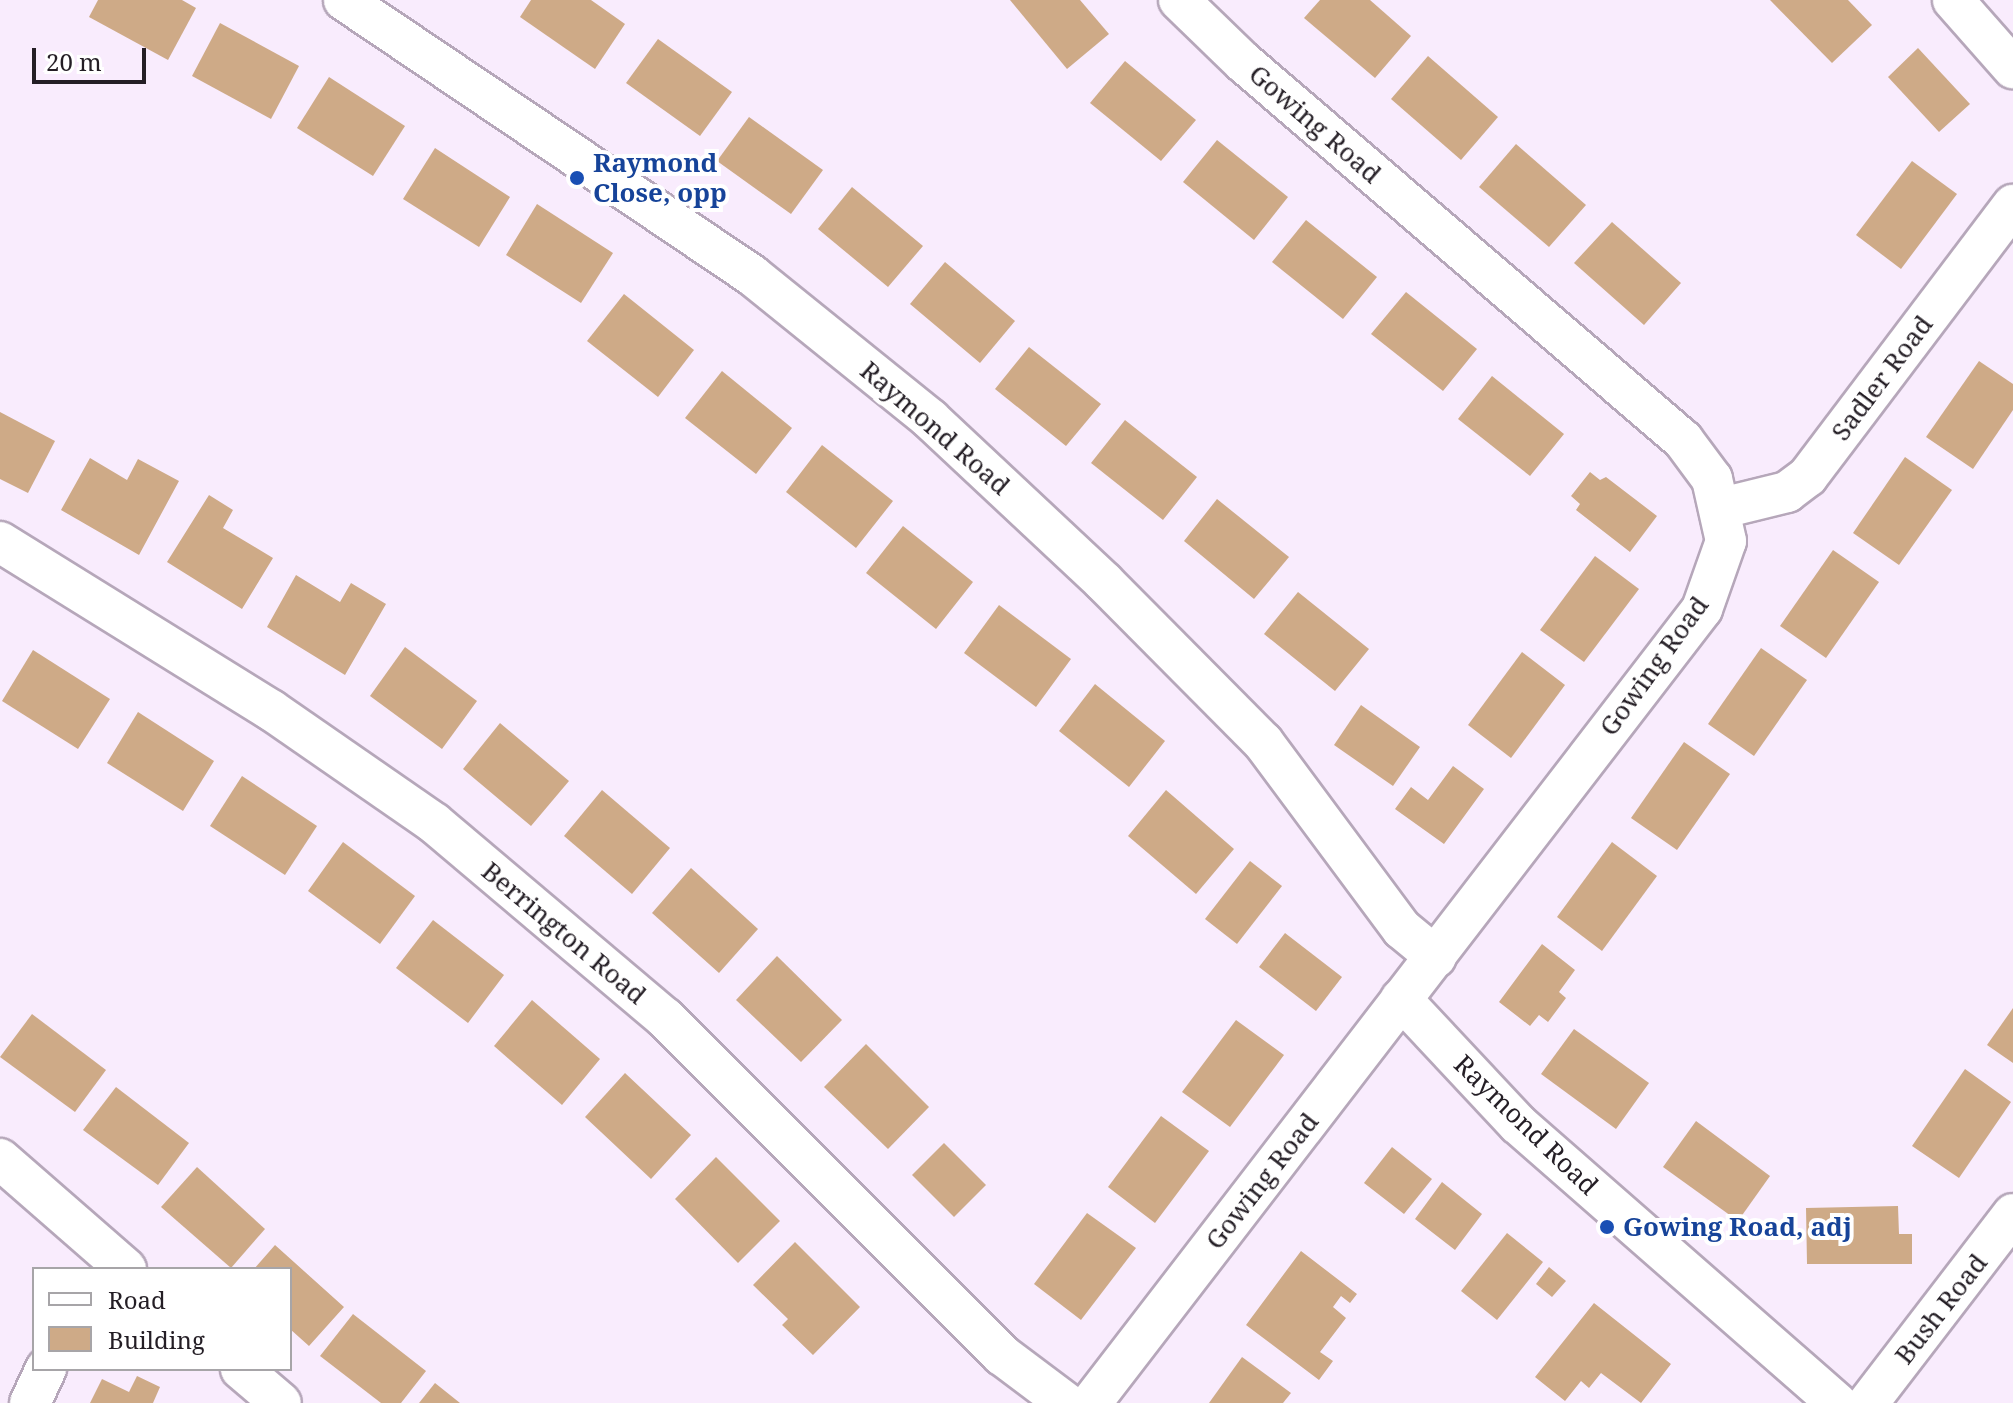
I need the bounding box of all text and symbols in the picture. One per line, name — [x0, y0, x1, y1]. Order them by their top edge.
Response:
scale bar — [36, 32, 150, 82]
text: 20 m — [46, 45, 102, 78]
street label: Gowing Road — [1243, 58, 1387, 190]
place label: Raymond Close, opp — [593, 147, 727, 208]
marker: Raymond Close, opp — [568, 169, 586, 187]
street label: Sadler Road — [1825, 309, 1939, 447]
street label: Raymond Road — [854, 355, 1016, 501]
street label: Gowing Road — [1593, 590, 1715, 742]
street label: Berrington Road — [476, 855, 652, 1011]
street label: Raymond Road — [1448, 1049, 1604, 1201]
street label: Gowing Road — [1199, 1107, 1325, 1255]
place label: Gowing Road, adj — [1623, 1211, 1852, 1243]
marker: Gowing Road, adj — [1598, 1218, 1616, 1236]
street label: Bush Road — [1888, 1248, 1994, 1370]
legend — [32, 1267, 292, 1371]
text: Road — [108, 1283, 166, 1316]
text: Building — [108, 1323, 205, 1356]

